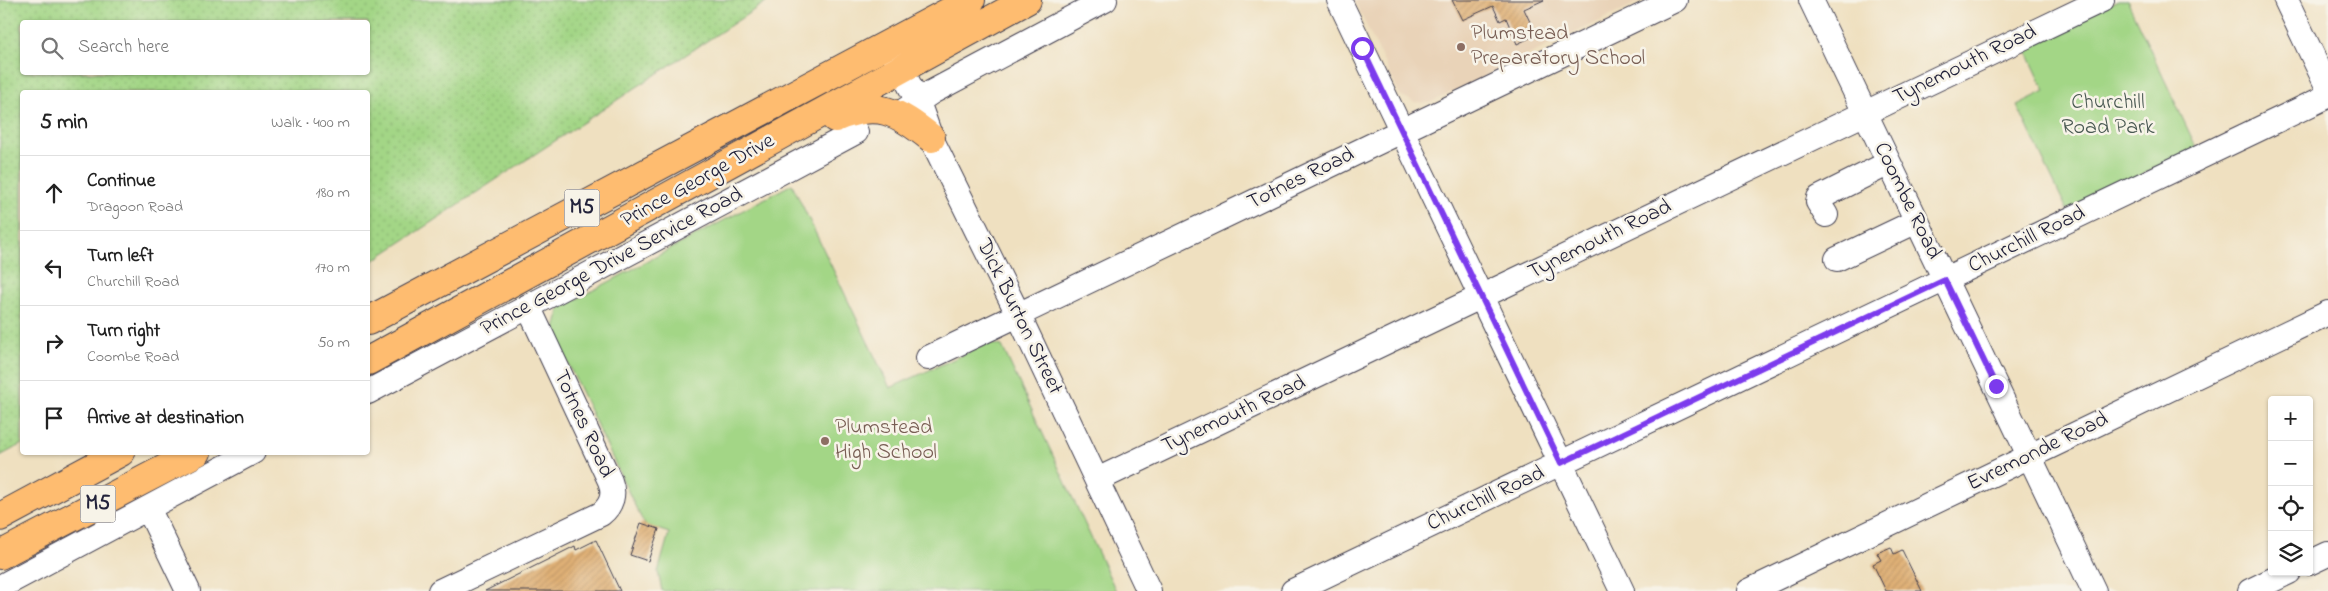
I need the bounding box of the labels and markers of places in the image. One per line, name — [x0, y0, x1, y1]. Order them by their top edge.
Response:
place label: Plumstead Preparatory School — [1471, 18, 1645, 76]
marker: Plumstead Preparatory School — [1455, 41, 1467, 53]
place label: Plumstead High School — [835, 412, 937, 470]
marker: Plumstead High School — [819, 435, 831, 447]

